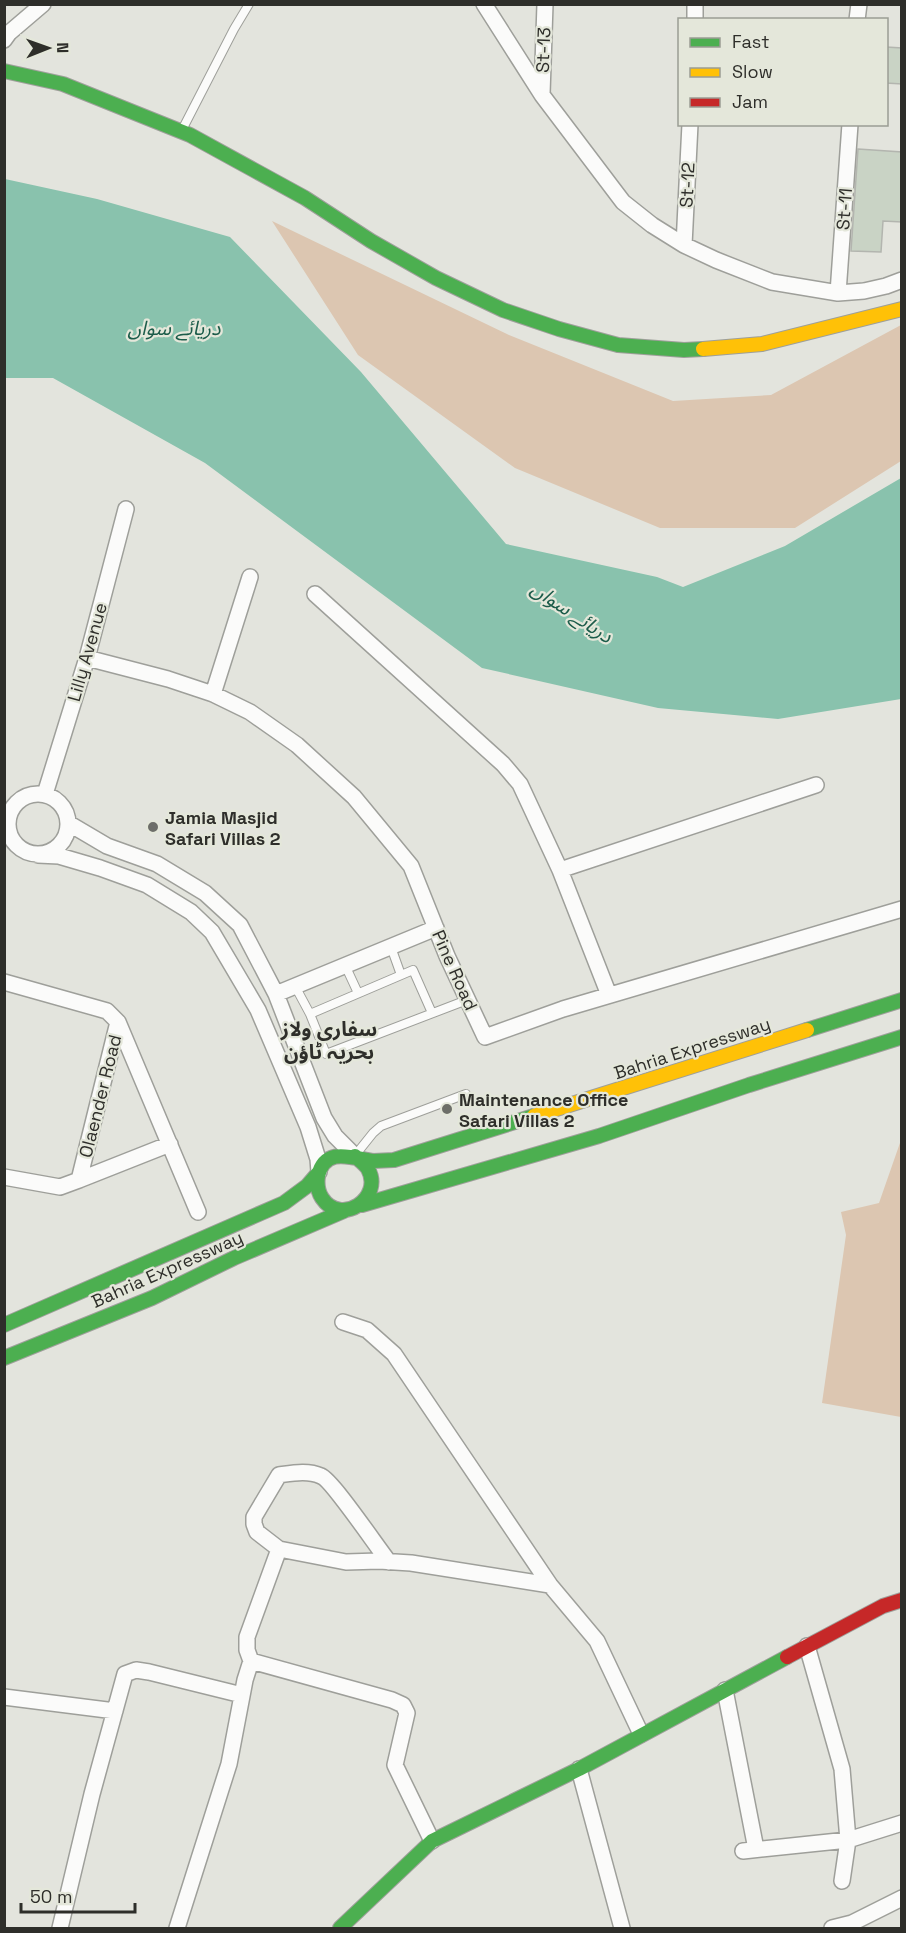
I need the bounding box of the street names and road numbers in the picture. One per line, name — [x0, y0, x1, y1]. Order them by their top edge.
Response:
street label: St-13 — [531, 27, 555, 73]
street label: St-12 — [674, 162, 700, 208]
street label: St-11 — [831, 187, 857, 231]
street label: Lilly Avenue — [62, 600, 112, 704]
street label: Pine Road — [427, 926, 483, 1014]
street label: Bahria Expressway — [611, 1012, 773, 1084]
street label: Olaender Road — [74, 1032, 126, 1160]
street label: Bahria Expressway — [88, 1225, 246, 1313]

